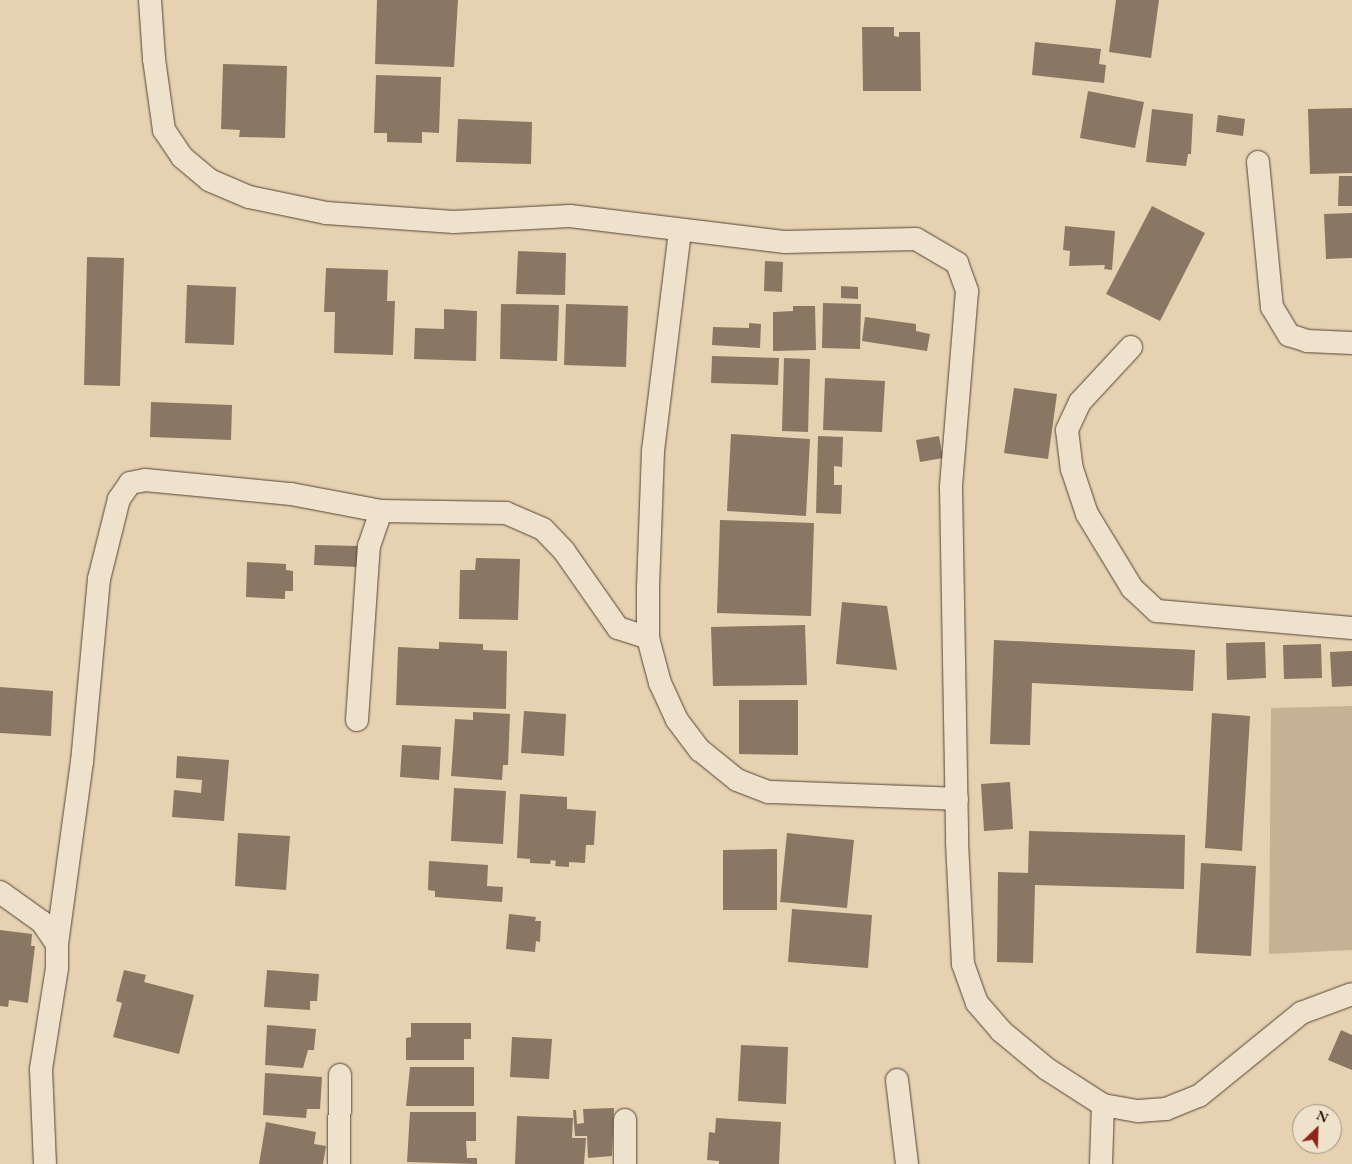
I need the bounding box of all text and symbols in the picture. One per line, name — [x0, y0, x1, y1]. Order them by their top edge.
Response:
north arrow — [1292, 1104, 1342, 1154]
text: N — [1314, 1106, 1332, 1127]

